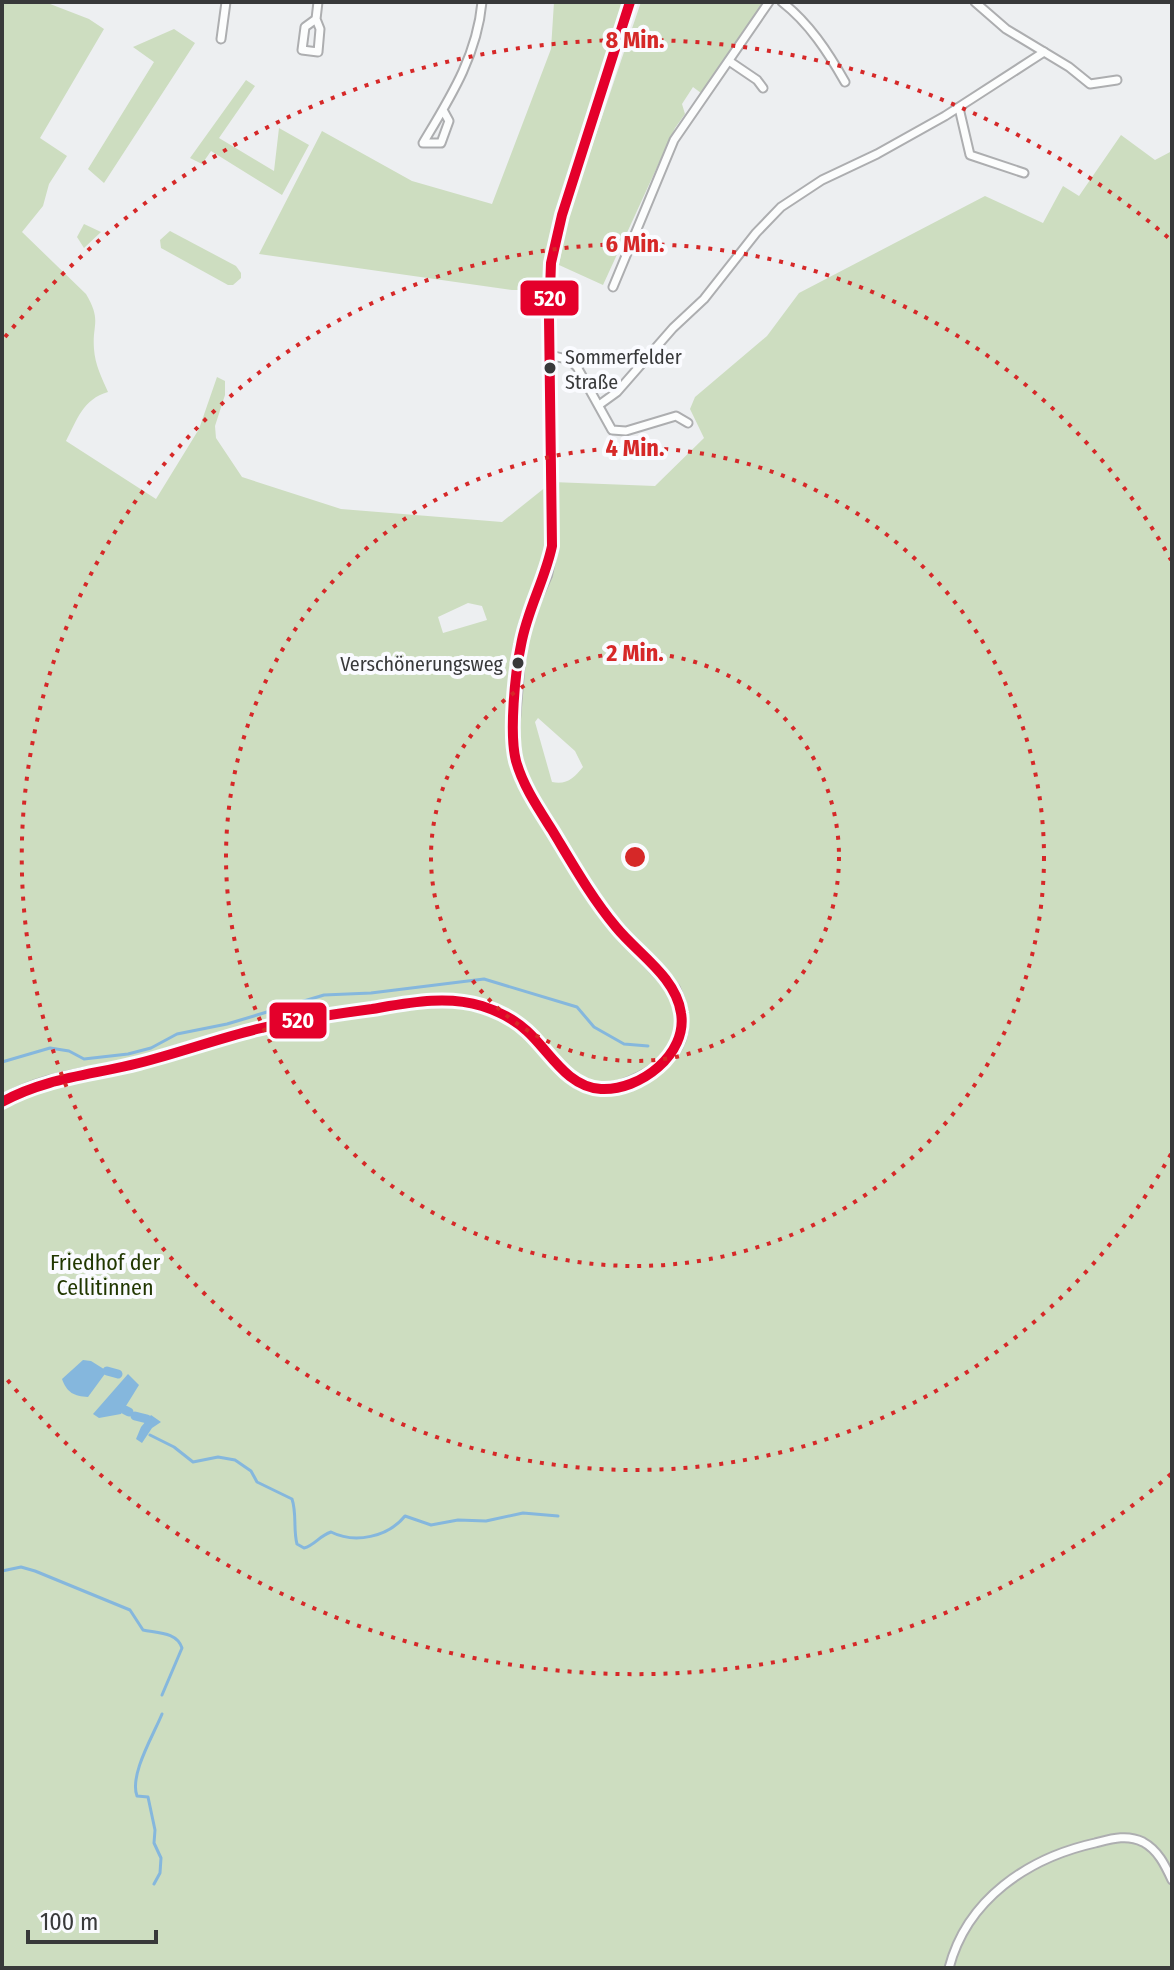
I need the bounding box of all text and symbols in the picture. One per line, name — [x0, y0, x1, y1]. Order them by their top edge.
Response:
text: 8 Min. — [605, 26, 665, 54]
text: 6 Min. — [605, 230, 665, 258]
line badge: 520 — [519, 279, 580, 317]
text: 520 — [534, 285, 566, 312]
place label: Sommerfelder Straße — [565, 345, 682, 394]
marker: Sommerfelder Straße — [542, 360, 558, 376]
text: 4 Min. — [606, 434, 664, 462]
text: 2 Min. — [605, 639, 664, 667]
place label: Verschönerungsweg — [340, 652, 504, 676]
marker: Verschönerungsweg — [510, 655, 526, 671]
centre of rings — [621, 843, 649, 871]
line badge: 520 — [268, 1001, 328, 1040]
text: 520 — [282, 1007, 314, 1034]
park label: Friedhof der Cellitinnen — [50, 1249, 160, 1301]
scale bar — [28, 1894, 156, 1944]
text: 100 m — [40, 1908, 98, 1936]

